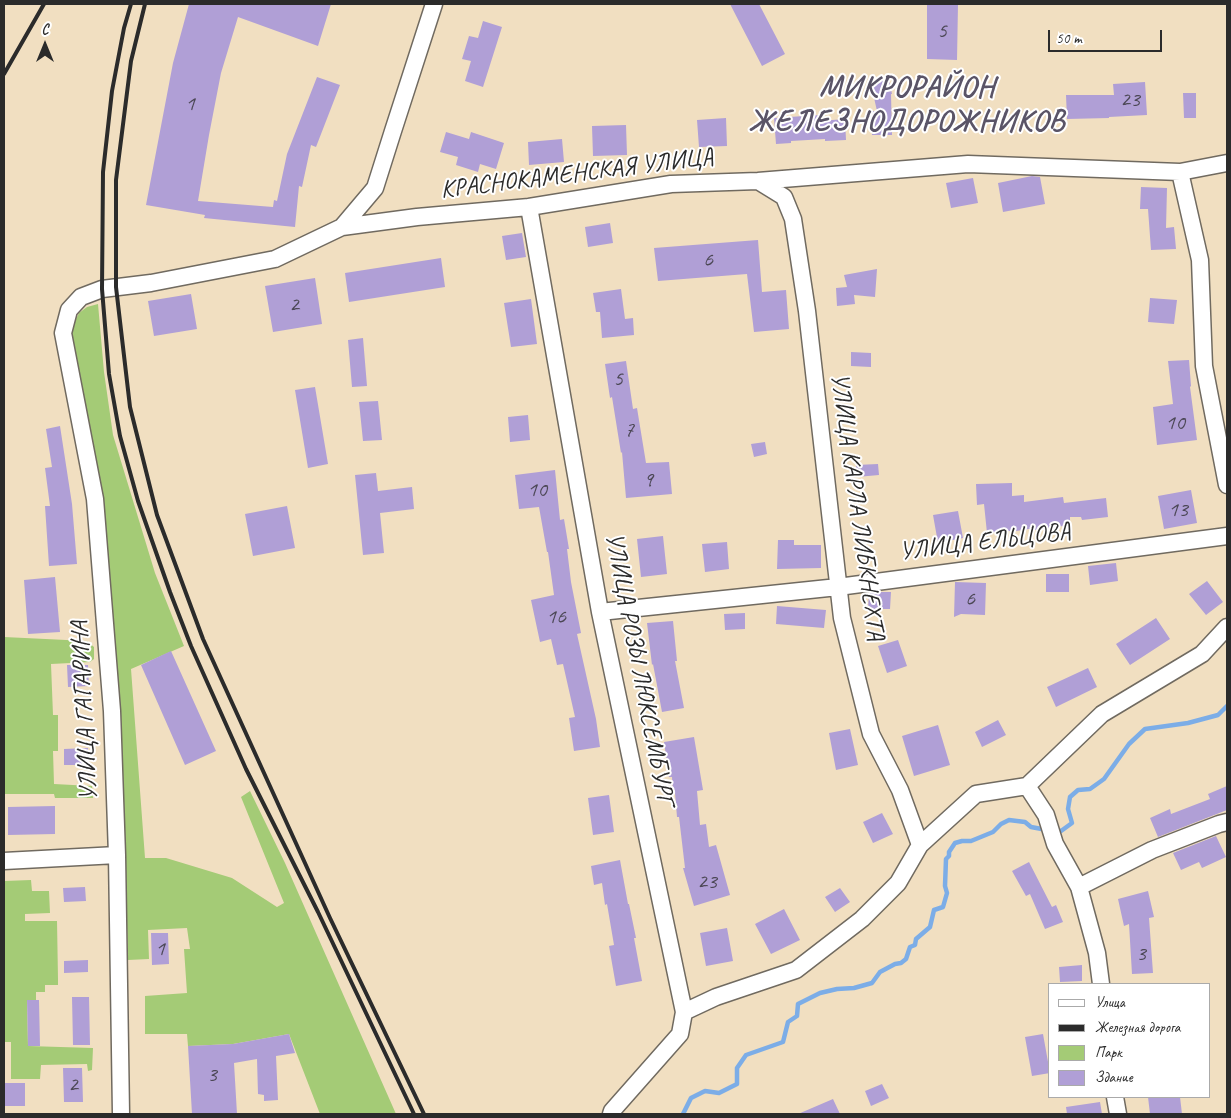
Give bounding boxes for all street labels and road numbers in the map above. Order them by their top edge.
street label: КРАСНОКАМЕНСКАЯ УЛИЦА [439,142,715,206]
street label: УЛИЦА КАРЛА ЛИБКНЕХТА [823,371,891,643]
street label: УЛИЦА ЕЛЬЦОВА [898,517,1072,567]
street label: УЛИЦА РОЗЫ ЛЮКСЕМБУРГ [598,530,680,808]
street label: УЛИЦА ГАГАРИНА [65,620,105,802]

